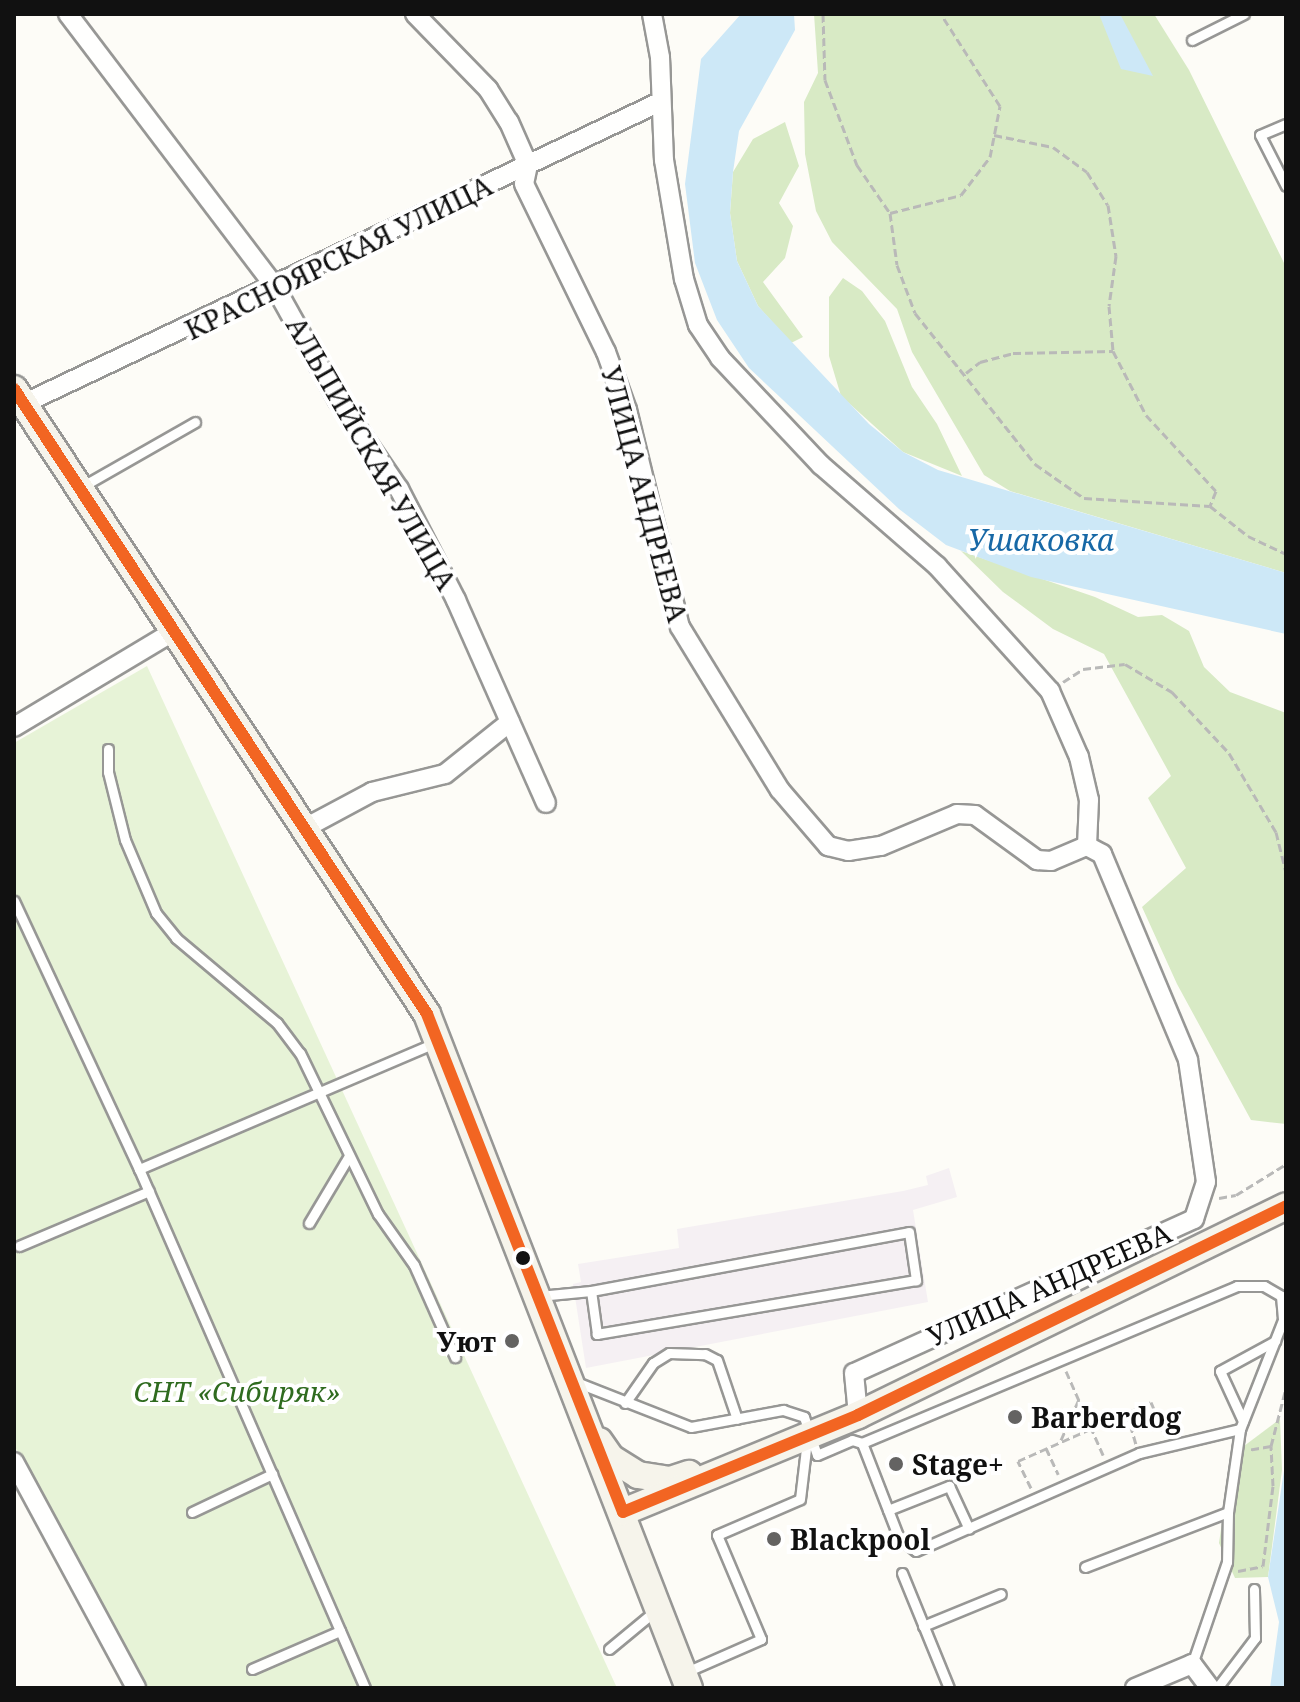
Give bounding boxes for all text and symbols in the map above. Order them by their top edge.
street label: КРАСНОЯРСКАЯ УЛИЦА [179,168,497,346]
street label: АЛЬПИЙСКАЯ УЛИЦА [280,310,464,596]
street label: УЛИЦА АНДРЕЕВА [595,362,695,626]
water label: Ушаковка [968,522,1114,558]
street label: УЛИЦА АНДРЕЕВА [922,1215,1176,1353]
unlabelled marker [515,1250,531,1266]
place label: Уют [437,1324,496,1358]
marker: Уют [503,1332,521,1350]
park label: СНТ «Сибиряк» [133,1374,341,1408]
place label: Barberdog [1031,1400,1181,1434]
marker: Barberdog [1006,1408,1024,1426]
place label: Stage+ [912,1447,1004,1481]
marker: Stage+ [887,1455,905,1473]
place label: Blackpool [790,1522,930,1556]
marker: Blackpool [765,1530,783,1548]

